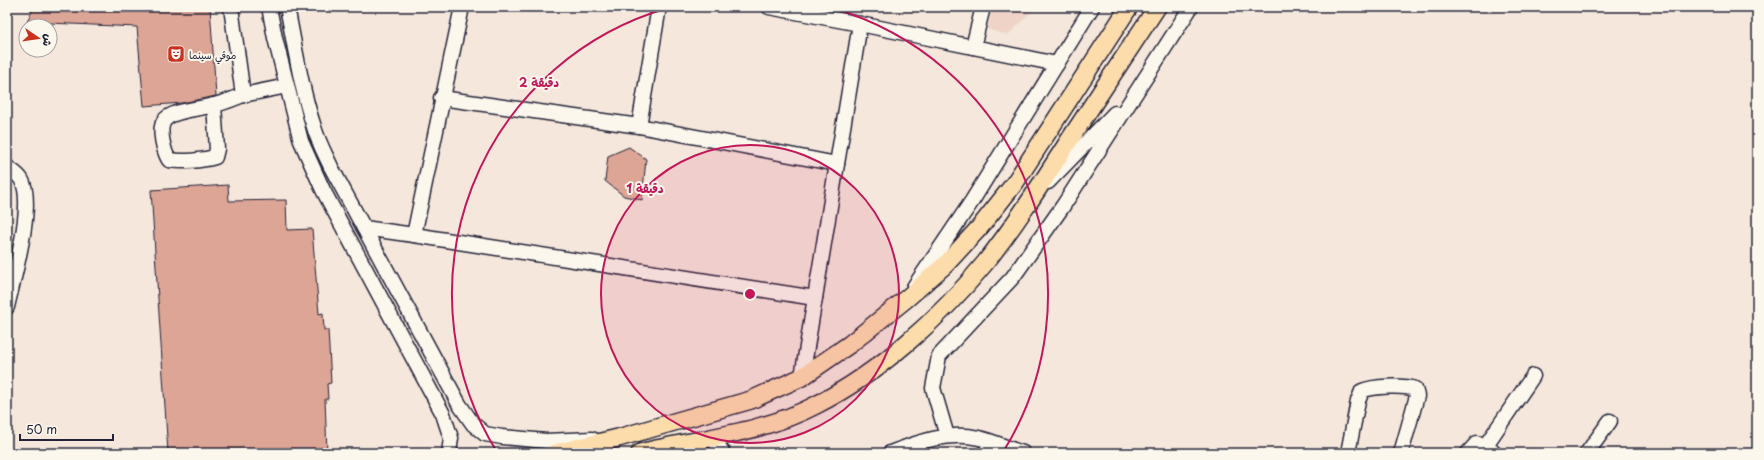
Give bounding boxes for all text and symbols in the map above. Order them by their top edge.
north arrow [18,18,58,58]
text: ش [39,33,58,48]
theatre icon: موڤي سينما [166,44,186,64]
place label: موڤي سينما [189,47,237,65]
text: 2 دقيقة [519,73,559,91]
text: 1 دقيقة [626,179,664,197]
centre of rings [743,287,757,301]
scale bar [20,416,113,442]
text: 50 m [26,420,57,438]

